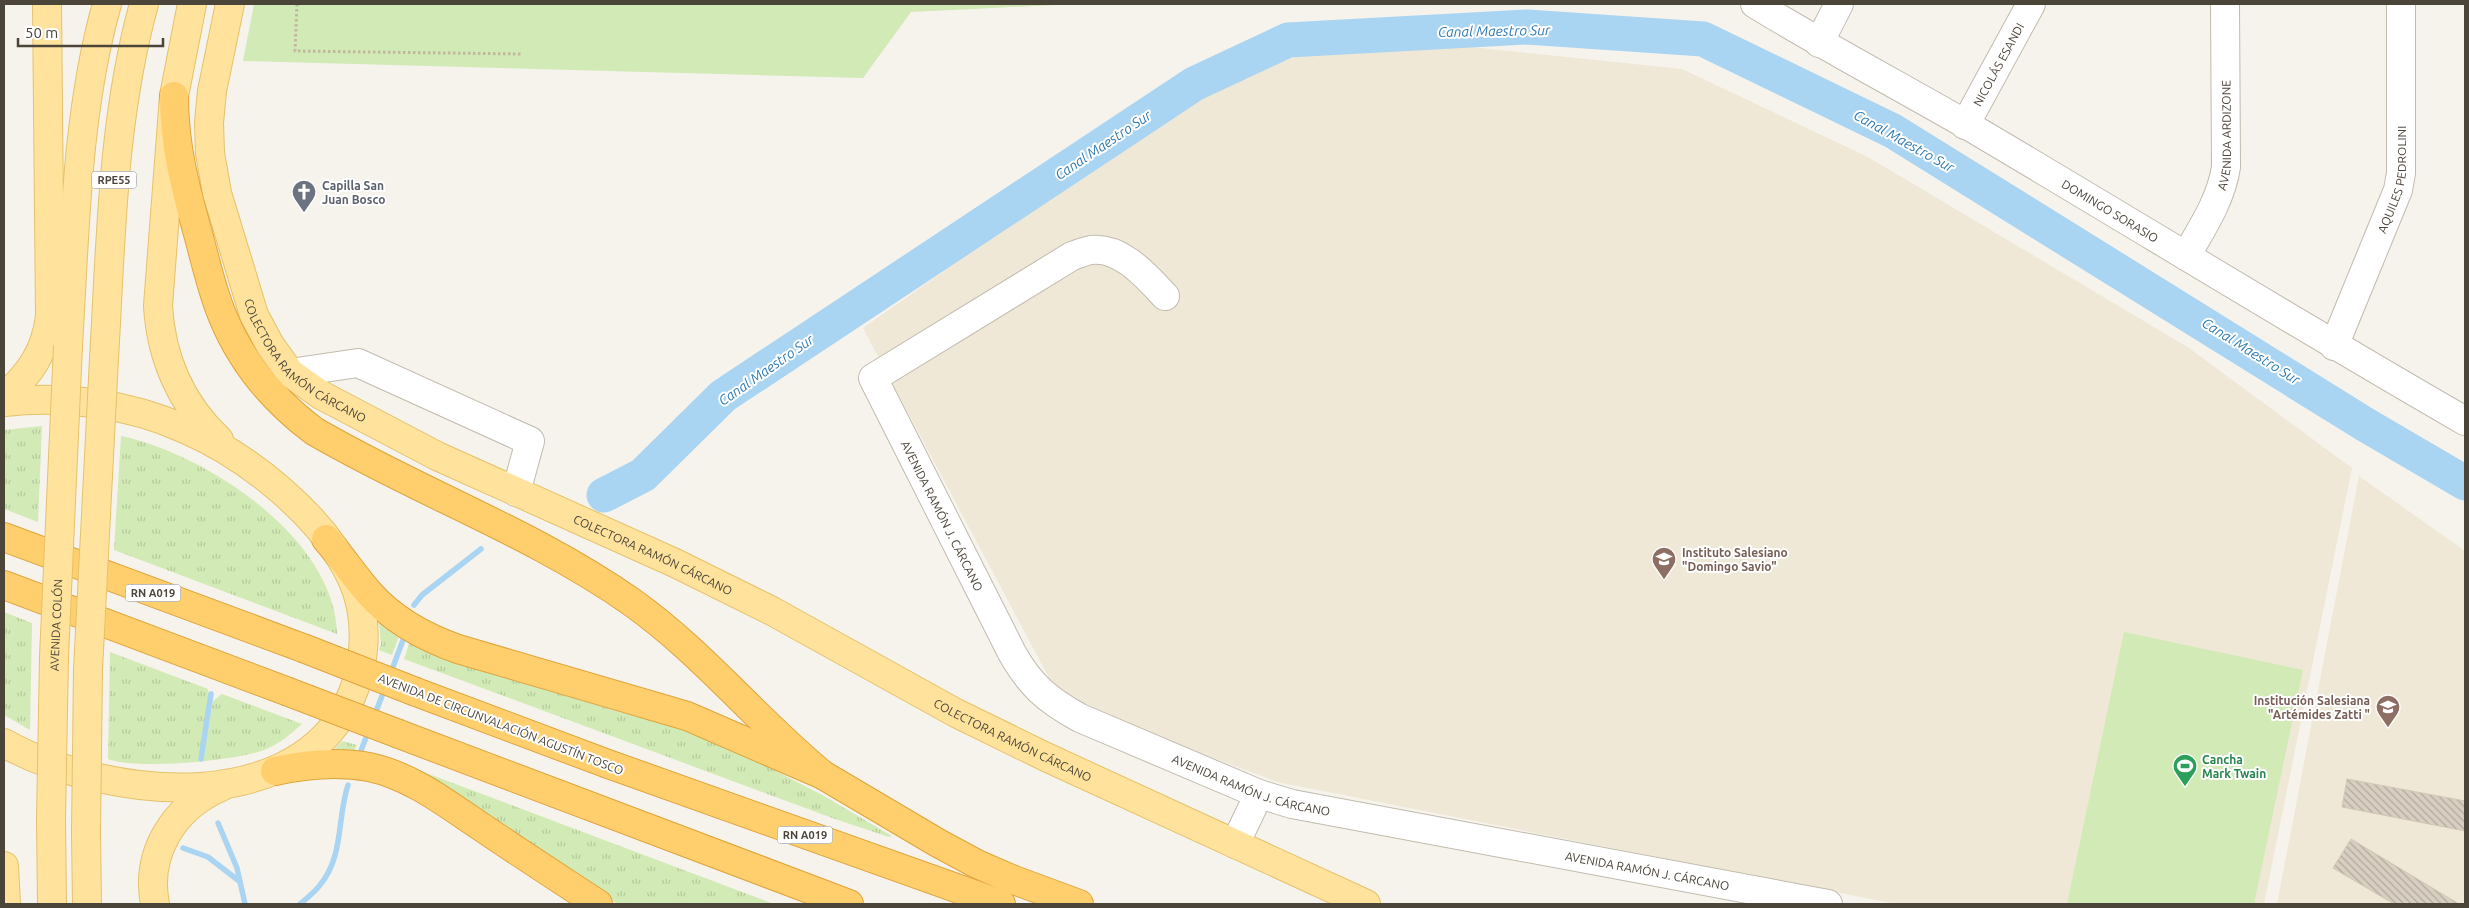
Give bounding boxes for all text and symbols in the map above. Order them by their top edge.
scale bar [18,15,162,47]
street label: NICOLÁS ESANDI [1970,21,2026,108]
water label: Canal Maestro Sur [1438,22,1551,40]
text: 50 m [25,24,58,41]
street label: AVENIDA ARDIZONE [2214,80,2233,192]
water label: Canal Maestro Sur [1052,107,1155,183]
water label: Canal Maestro Sur [1851,107,1958,176]
street label: AQUILES PEDROLINI [2375,126,2408,235]
road number: RPE55 [92,172,136,188]
street label: DOMINGO SORASIO [2060,177,2161,244]
church icon: Capilla San Juan Bosco [291,179,317,213]
place label: Capilla San Juan Bosco [322,179,385,206]
street label: COLECTORA RAMÓN CÁRCANO [243,297,369,424]
water label: Canal Maestro Sur [2199,314,2303,388]
water label: Canal Maestro Sur [715,331,817,409]
street label: AVENIDA RAMÓN J. CÁRCANO [899,438,986,593]
street label: COLECTORA RAMÓN CÁRCANO [572,512,735,597]
school or university icon: Instituto Salesiano "Domingo Savio" [1651,546,1677,580]
place label: Instituto Salesiano "Domingo Savio" [1682,546,1788,573]
street label: AVENIDA COLÓN [47,579,64,671]
road number: RN A019 [126,584,180,602]
street label: AVENIDA DE CIRCUNVALACIÓN AGUSTÍN TOSCO [377,671,625,777]
place label: Institución Salesiana "Artémides Zatti " [2254,694,2370,721]
school or university icon: Institución Salesiana "Artémides Zatti " [2375,694,2401,728]
street label: COLECTORA RAMÓN CÁRCANO [932,696,1094,784]
street label: AVENIDA RAMÓN J. CÁRCANO [1171,752,1331,818]
sports icon: Cancha Mark Twain [2172,753,2198,787]
place label: Cancha Mark Twain [2202,753,2266,780]
road number: RN A019 [778,826,832,844]
street label: AVENIDA RAMÓN J. CÁRCANO [1564,849,1730,892]

